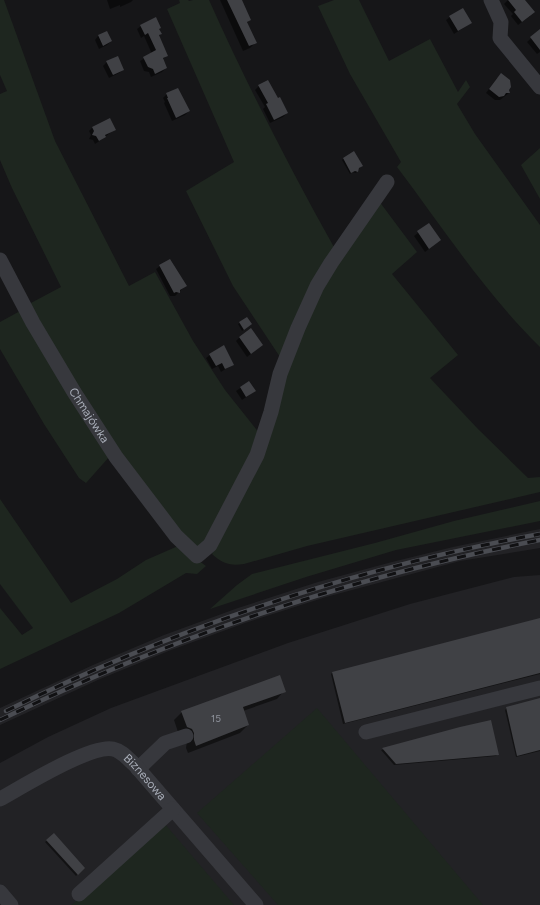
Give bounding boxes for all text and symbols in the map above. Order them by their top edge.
street label: Chmajówka [66,385,112,445]
house number: 15 [211,712,221,725]
street label: Biznesowa [121,751,169,803]

